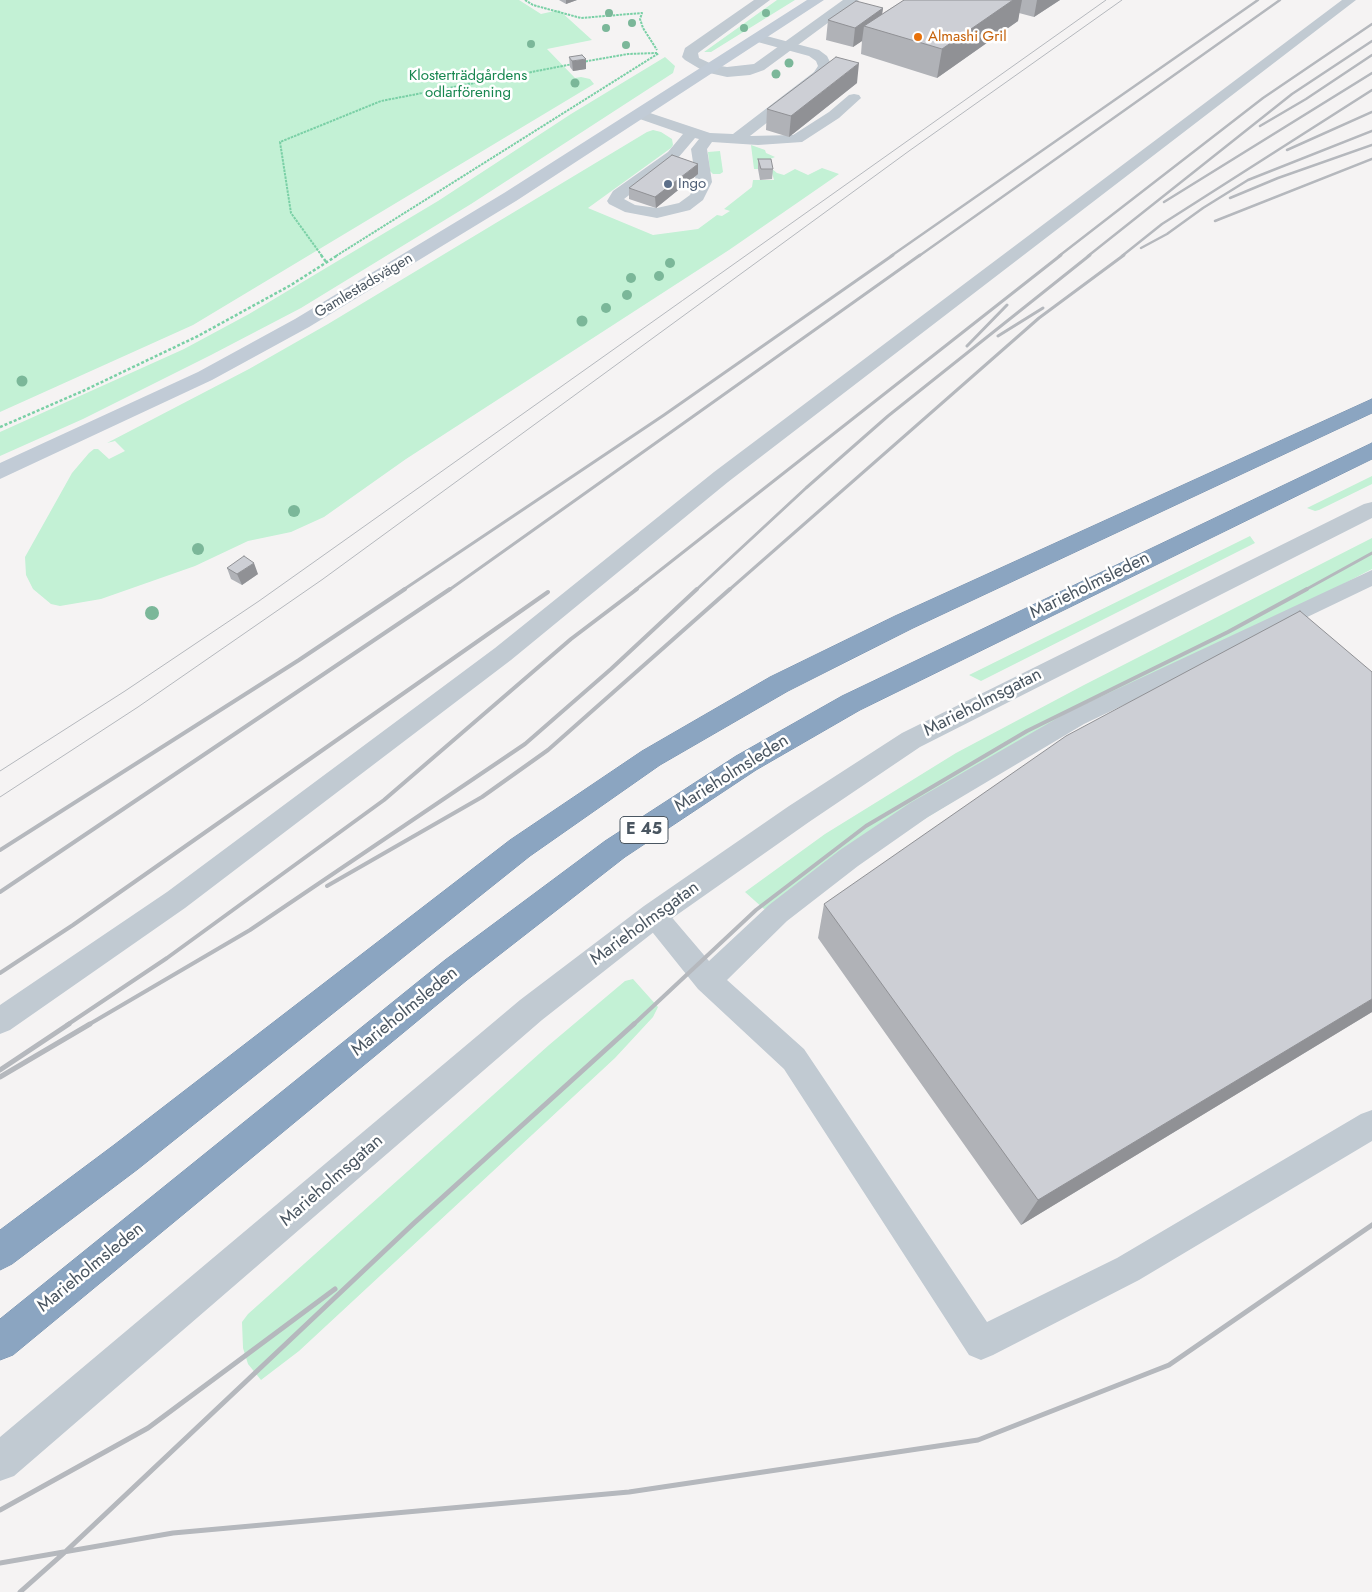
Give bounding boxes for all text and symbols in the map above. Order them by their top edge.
place label: Almashi Gril [928,28,1007,46]
marker: Almashi Gril [912,31,924,43]
park label: Klosterträdgårdens odlarförening [409,67,527,102]
place label: Ingo [678,175,706,193]
marker: Ingo [662,178,674,190]
street label: Gamlestadsvägen [312,250,416,322]
street label: Marieholmsleden [1027,548,1153,624]
street label: Marieholmsgatan [920,664,1046,742]
street label: Marieholmsleden [671,730,793,818]
road number: E 45 [620,816,668,844]
street label: Marieholmsgatan [586,877,704,971]
street label: Marieholmsleden [348,963,462,1061]
street label: Marieholmsgatan [276,1130,388,1232]
street label: Marieholmsleden [34,1219,148,1317]

